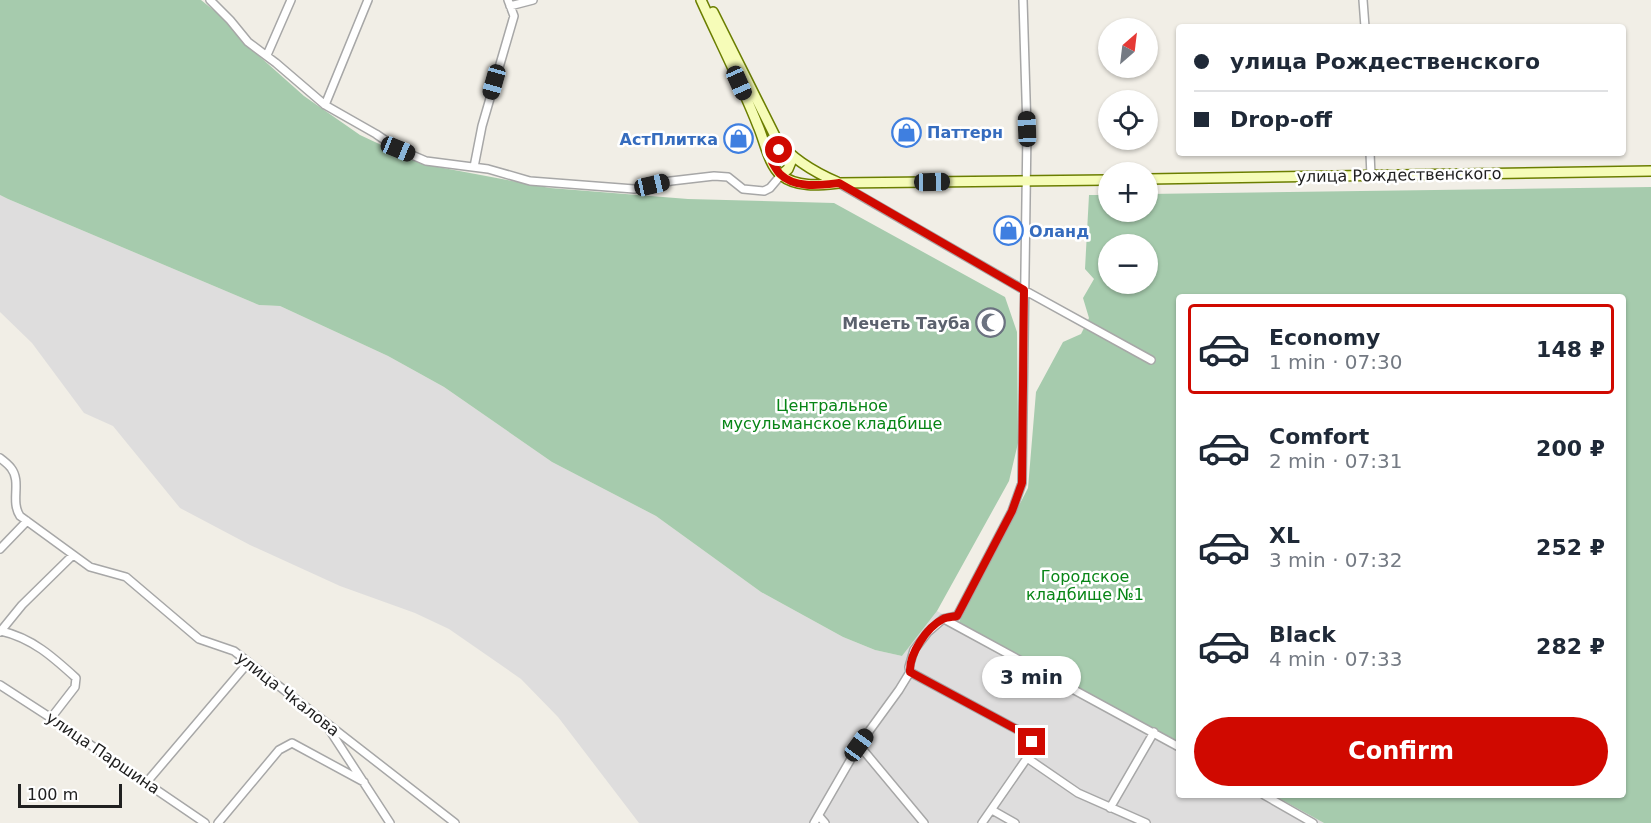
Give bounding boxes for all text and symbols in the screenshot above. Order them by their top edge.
north arrow [1098,18,1158,78]
map controls [1098,18,1158,294]
text: улица Рождественского [1230,49,1540,74]
car [480,62,508,102]
car [723,63,755,103]
button: locate [1098,90,1158,150]
text: Drop-off [1230,107,1332,132]
car [1017,111,1037,147]
shop icon: Паттерн [890,116,922,148]
shop icon: АстПлитка [723,123,755,155]
place label: Паттерн [927,123,1003,142]
place label: АстПлитка [620,130,718,149]
car [378,134,418,164]
route start [765,136,792,163]
button: + [1098,162,1158,222]
street label: улица Рождественского [1296,164,1502,186]
car [632,172,672,198]
car [914,173,950,191]
shop icon: Оланд [992,215,1024,247]
place label: Оланд [1029,222,1089,241]
button: − [1098,234,1158,294]
mosque icon: Мечеть Тауба [975,307,1007,339]
place label: Мечеть Тауба [842,314,970,333]
icon: car [1197,322,1251,376]
text: Economy [1269,325,1380,350]
text: 148 ₽ [1536,337,1605,362]
text: 1 min · 07:30 [1269,350,1403,374]
park label: Центральное мусульманское кладбище [722,396,942,433]
icon: car [1197,421,1251,475]
text: Comfort [1269,424,1369,449]
text: 200 ₽ [1536,436,1605,461]
text: 2 min · 07:31 [1269,449,1403,473]
icon: car [1197,520,1251,574]
text: XL [1269,523,1300,548]
text: 252 ₽ [1536,535,1605,560]
text: 3 min · 07:32 [1269,548,1403,572]
park label: Городское кладбище №1 [1026,567,1144,604]
icon: car [1197,619,1251,673]
text: Black [1269,622,1336,647]
text: 282 ₽ [1536,634,1605,659]
text: 4 min · 07:33 [1269,647,1403,671]
street label: улица Чкалова [233,648,343,740]
callout: 3 min [982,655,1082,697]
text: 3 min [1000,665,1063,689]
street label: улица Паршина [42,708,164,798]
button: Confirm [1194,717,1608,786]
car [841,725,877,765]
route end [1018,728,1045,755]
scale bar [18,781,122,808]
text: 100 m [27,785,78,804]

